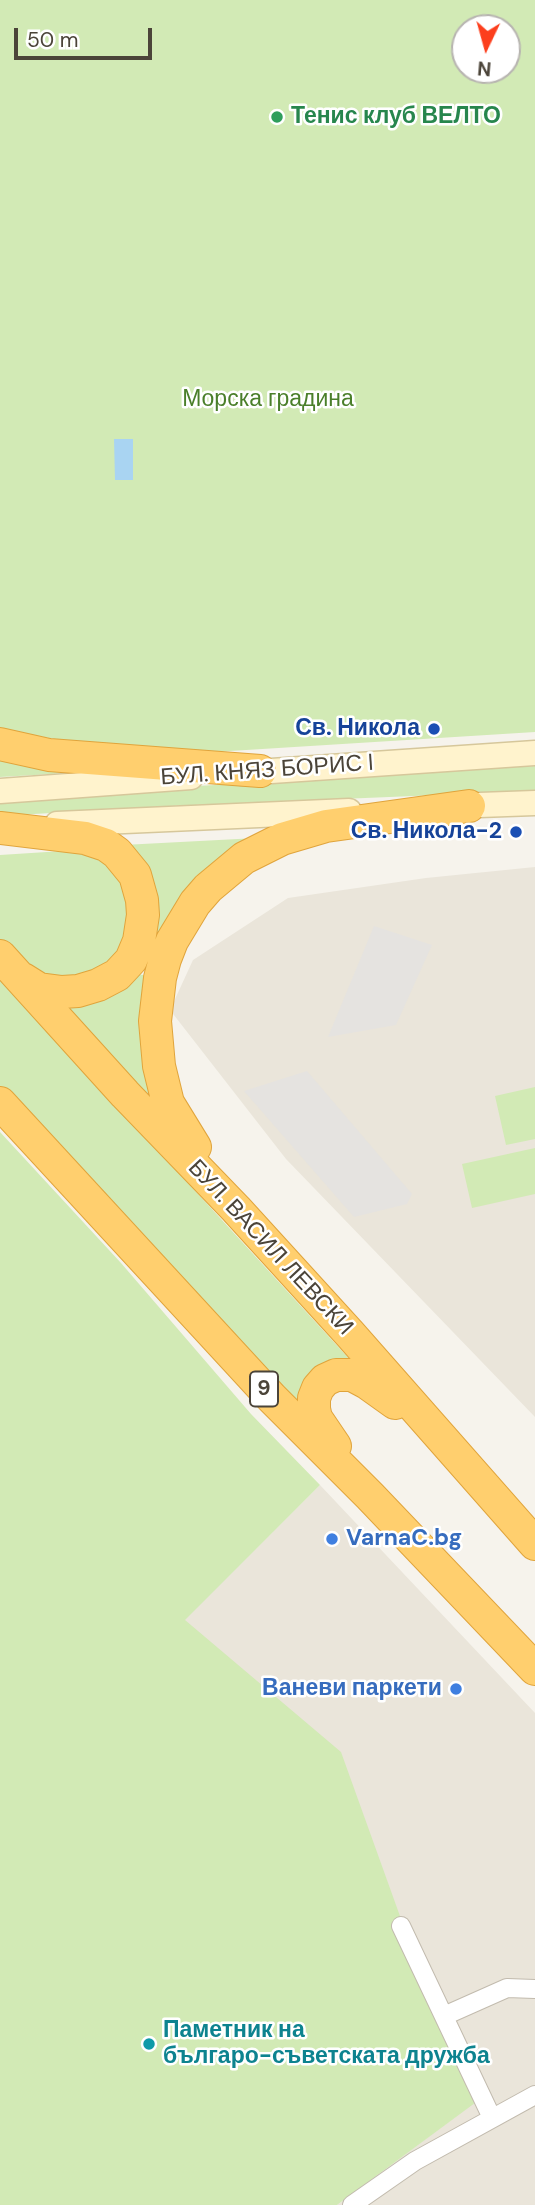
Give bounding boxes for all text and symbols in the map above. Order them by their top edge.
scale bar [18,14,156,58]
north arrow [451,14,521,84]
text: 50 m [27,26,78,54]
text: N [476,55,492,81]
place label: Тенис клуб ВЕЛТО [291,103,501,131]
marker: Тенис клуб ВЕЛТО [269,109,285,125]
park label: Морска градина [182,386,354,414]
place label: Св. Никола [295,715,420,743]
marker: Св. Никола [426,721,442,737]
street label: БУЛ. КНЯЗ БОРИС I [160,750,374,792]
place label: Св. Никола-2 [351,818,502,846]
marker: Св. Никола-2 [508,824,524,840]
street label: БУЛ. ВАСИЛ ЛЕВСКИ [182,1155,358,1341]
road number: 9 [250,1372,278,1406]
place label: VarnaC.bg [346,1525,462,1553]
marker: VarnaC.bg [324,1531,340,1547]
place label: Ваневи паркети [262,1675,442,1703]
marker: Ваневи паркети [448,1681,464,1697]
place label: Паметник на българо-съветската дружба [163,2017,490,2071]
marker: Паметник на българо-съветската дружба [141,2036,157,2052]

